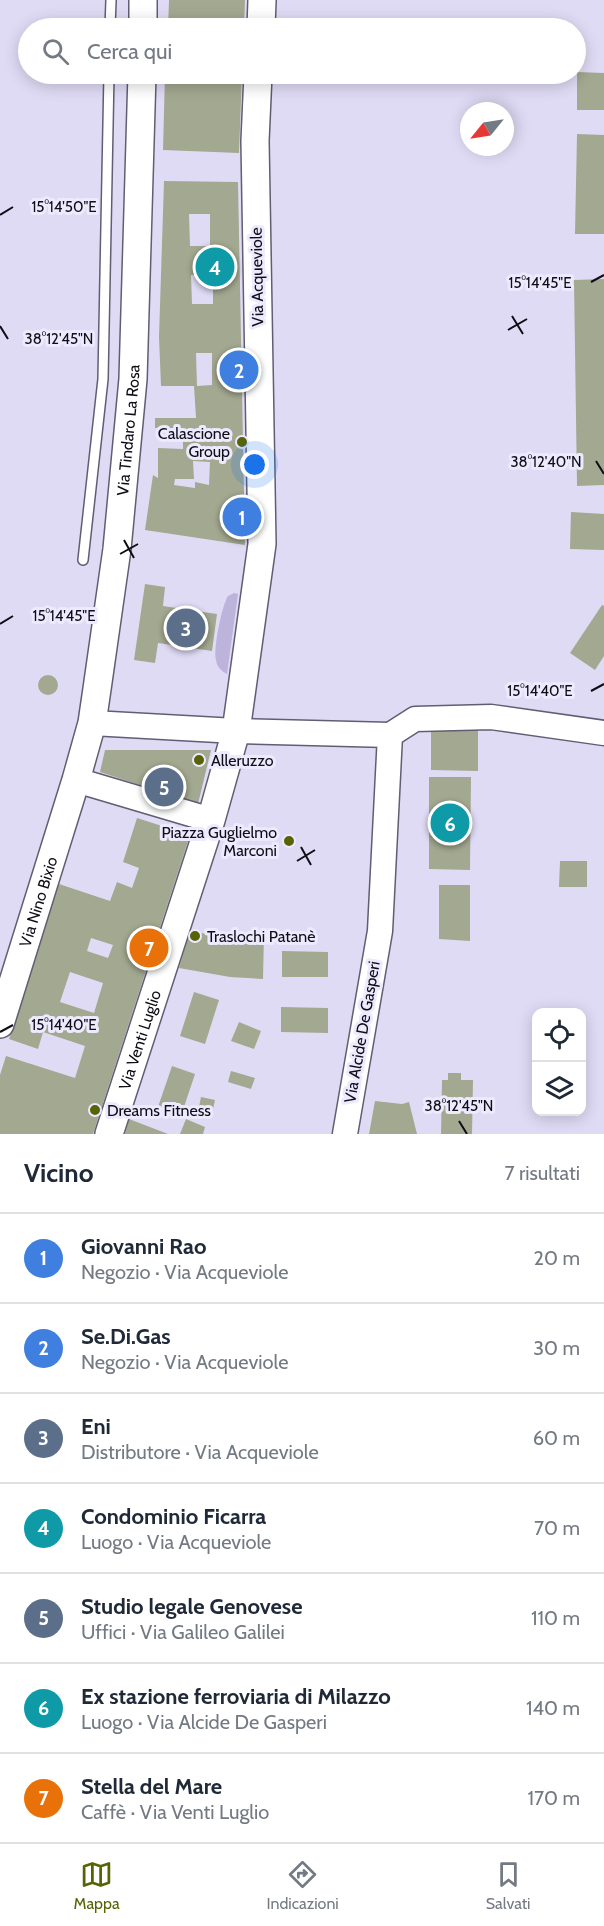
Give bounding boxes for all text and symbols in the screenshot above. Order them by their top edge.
search box [18,18,586,84]
icon: search [39,35,72,68]
text: Cerca qui [87,38,172,65]
north arrow [460,102,514,156]
text: 15°14'50"E [31,198,97,216]
street label: Via Acqueviole [247,227,267,327]
pin: 4 [196,244,234,290]
text: 15°14'45"E [509,274,571,292]
text: 38°12'45"N [25,330,93,348]
pin: 2 [220,348,258,392]
street label: Via Tindaro La Rosa [113,364,143,496]
place label: Calascione Group [158,424,230,461]
marker: Calascione Group [235,435,249,449]
your location [240,450,269,479]
text: 38°12'40"N [510,453,582,471]
pin: 1 [222,494,262,540]
pin: 3 [166,606,206,650]
text: 15°14'45"E [33,607,95,625]
text: 15°14'40"E [507,682,573,700]
place label: Alleruzzo [211,751,274,770]
marker: Alleruzzo [192,753,206,767]
pin: 5 [144,764,184,810]
pin: 6 [430,800,470,846]
place label: Piazza Guglielmo Marconi [162,823,277,860]
marker: Piazza Guglielmo Marconi [282,834,296,848]
street label: Via Nino Bixio [15,854,61,949]
pin: 7 [130,926,168,970]
place label: Traslochi Patanè [207,927,315,946]
marker: Traslochi Patanè [188,929,202,943]
street label: Via Alcide De Gasperi [340,960,384,1104]
street label: Via Venti Luglio [115,987,165,1092]
map controls [532,1008,586,1116]
button: locate [532,1008,586,1062]
text: 15°14'40"E [31,1016,97,1034]
button: layers [532,1062,586,1116]
text: 38°12'45"N [425,1097,493,1115]
place label: Dreams Fitness [107,1101,211,1120]
marker: Dreams Fitness [88,1103,102,1117]
text: Vicino [24,1157,93,1189]
text: 7 risultati [504,1161,580,1185]
text: Giovanni Rao [81,1233,207,1260]
text: 1 [40,1246,47,1270]
text: 20 m [534,1246,580,1270]
text: Negozio · Via Acqueviole [81,1260,288,1284]
text: Se.Di.Gas [81,1323,171,1350]
text: 2 [38,1336,49,1360]
text: 30 m [533,1336,580,1360]
text: Negozio · Via Acqueviole [81,1350,288,1374]
text: Eni [81,1413,111,1440]
text: 3 [38,1426,49,1450]
text: 60 m [533,1426,580,1450]
text: Distributore · Via Acqueviole [81,1440,319,1464]
text: Condominio Ficarra [81,1503,266,1530]
text: 4 [37,1516,50,1540]
text: 70 m [534,1516,580,1540]
text: Luogo · Via Acqueviole [81,1530,271,1554]
text: Studio legale Genovese [81,1593,302,1620]
text: 5 [38,1606,49,1630]
text: 110 m [531,1606,580,1630]
text: Uffici · Via Galileo Galilei [81,1620,285,1644]
text: Ex stazione ferroviaria di Milazzo [81,1683,391,1710]
text: 6 [38,1696,49,1720]
text: 140 m [526,1696,580,1720]
text: Luogo · Via Alcide De Gasperi [81,1710,327,1734]
text: Stella del Mare [81,1773,222,1800]
text: 7 [38,1786,49,1810]
text: 170 m [528,1786,580,1810]
text: Caffè · Via Venti Luglio [81,1800,269,1824]
tab: Mappa [73,1858,120,1913]
tab: Indicazioni [267,1858,339,1913]
tab: Salvati [486,1858,531,1913]

